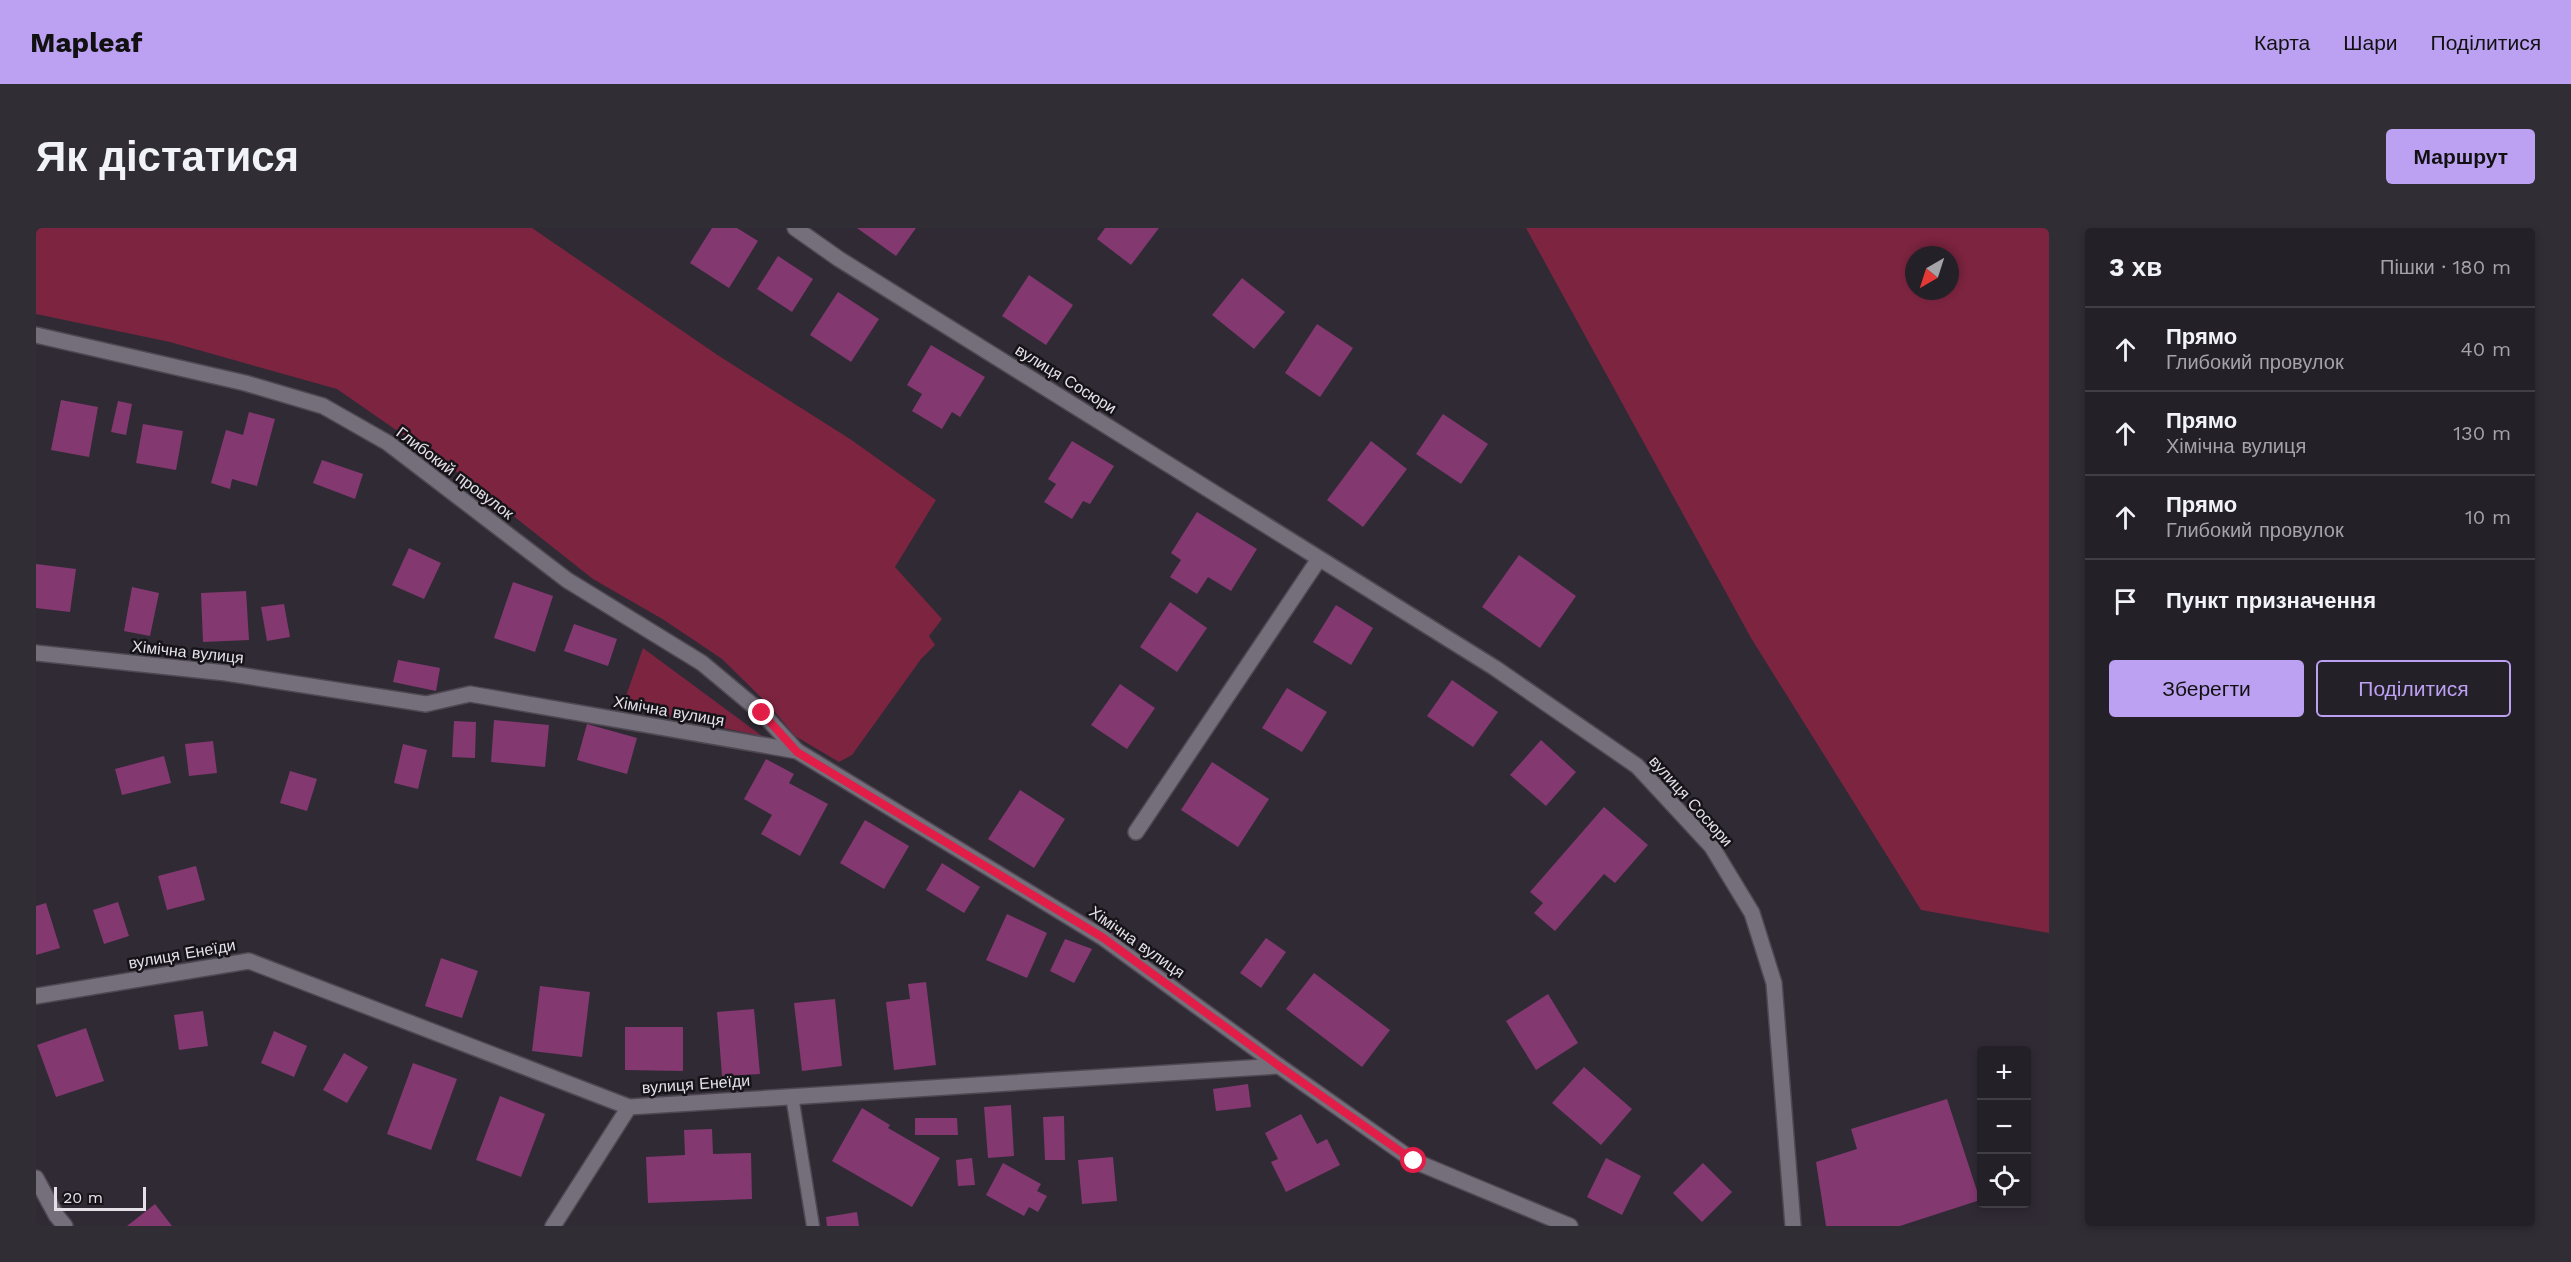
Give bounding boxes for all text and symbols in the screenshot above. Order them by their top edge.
text: Mapleaf [30,26,142,59]
text: Карта [2254,30,2310,55]
text: Шари [2343,30,2398,55]
text: Поділитися [2431,30,2541,55]
button: Маршрут [2386,129,2535,184]
text: Як дістатися [36,132,299,181]
north arrow [1905,246,1959,300]
text: 3 хв [2109,252,2162,282]
text: Пішки · 180 m [2380,255,2511,279]
text: Прямо [2166,324,2237,349]
icon: ahead [2109,333,2142,366]
text: 40 m [2460,337,2511,361]
street label: вулиця Сосюри [1012,340,1120,418]
text: Глибокий провулок [2166,350,2344,374]
text: Прямо [2166,408,2237,433]
icon: ahead [2109,417,2142,450]
text: 130 m [2453,421,2511,445]
street label: Глибокий провулок [393,423,518,524]
text: Хімічна вулиця [2166,434,2306,458]
text: Прямо [2166,492,2237,517]
icon: ahead [2109,501,2142,534]
text: 10 m [2465,505,2511,529]
text: Глибокий провулок [2166,518,2344,542]
icon: arrive [2109,585,2142,618]
text: Пункт призначення [2166,588,2376,613]
street label: Хімічна вулиця [131,637,245,667]
button: Зберегти [2109,660,2304,717]
button: Поділитися [2316,660,2511,717]
street label: Хімічна вулиця [612,692,726,730]
route end [748,699,774,725]
street label: вулиця Сосюри [1645,752,1737,850]
street label: Хімічна вулиця [1086,902,1188,982]
street label: вулиця Енеїди [127,935,237,973]
map controls [1977,1046,2031,1208]
button: + [1977,1046,2031,1100]
street label: вулиця Енеїди [641,1071,751,1097]
button: − [1977,1100,2031,1154]
route start [1400,1147,1426,1173]
button: locate [1977,1154,2031,1208]
scale bar [54,1184,146,1212]
text: 20 m [63,1188,103,1207]

